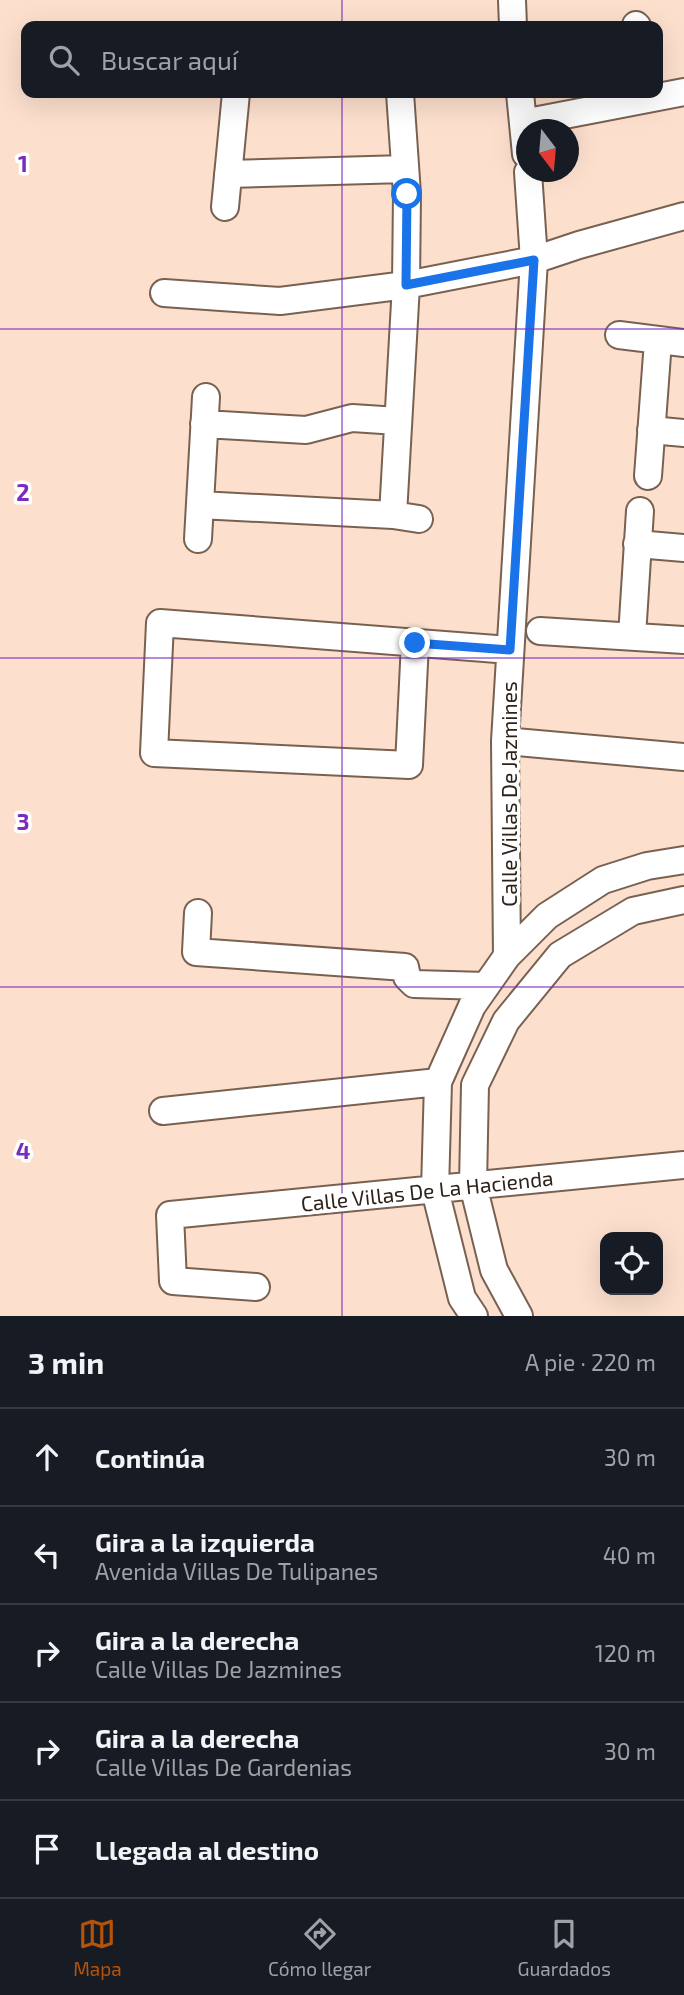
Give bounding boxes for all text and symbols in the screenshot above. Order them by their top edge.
search box [21,21,663,98]
icon: search [45,41,83,79]
text: Buscar aquí [101,44,238,75]
north arrow [516,119,579,182]
text: 1 [18,149,28,177]
route start [391,178,422,209]
text: 2 [16,478,30,506]
route end [399,627,430,658]
street label: Calle Villas De Jazmines [496,681,521,907]
text: 3 [16,807,30,835]
text: 4 [16,1136,30,1164]
street label: Calle Villas De La Hacienda [300,1164,554,1216]
map controls [600,1232,663,1295]
button: locate [600,1232,663,1295]
text: 3 min [28,1344,104,1380]
text: A pie · 220 m [525,1348,656,1376]
icon: ahead [28,1438,66,1476]
text: Continúa [95,1442,205,1473]
text: 30 m [604,1443,656,1471]
text: Gira a la izquierda [95,1526,315,1557]
icon: left [28,1536,66,1574]
text: 40 m [603,1541,656,1569]
text: Avenida Villas De Tulipanes [95,1557,378,1585]
text: Gira a la derecha [95,1624,299,1655]
icon: right [28,1634,66,1672]
text: 120 m [595,1639,656,1667]
text: Calle Villas De Jazmines [95,1655,342,1683]
text: Gira a la derecha [95,1722,299,1753]
icon: right [28,1732,66,1770]
text: 30 m [604,1737,656,1765]
text: Calle Villas De Gardenias [95,1753,352,1781]
icon: arrive [28,1830,66,1868]
text: Llegada al destino [95,1834,319,1865]
tab: Mapa [73,1915,122,1980]
tab: Cómo llegar [268,1915,371,1980]
tab: Guardados [518,1915,611,1980]

